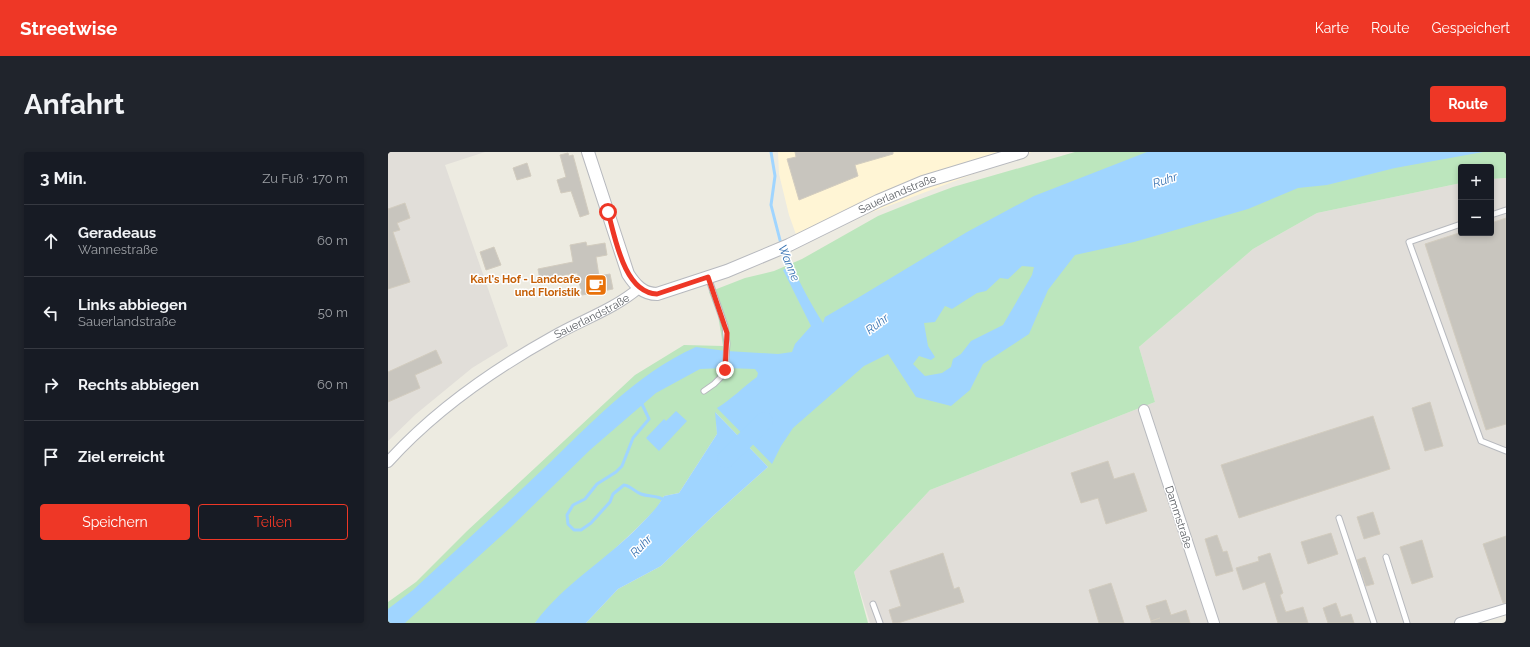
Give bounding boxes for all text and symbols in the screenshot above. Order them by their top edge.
text: Streetwise [20,17,117,39]
text: Karte [1315,20,1349,36]
text: Route [1371,20,1409,36]
text: Gespeichert [1431,20,1510,36]
button: Route [1430,86,1506,122]
text: Anfahrt [24,88,125,121]
map controls [1458,164,1494,236]
button: + [1458,164,1494,200]
text: 3 Min. [40,168,87,188]
water label: Ruhr [1151,169,1180,191]
text: Zu Fuß · 170 m [262,171,348,186]
street label: Sauerlandstraße [856,172,938,217]
button: − [1458,200,1494,236]
route start [599,203,617,221]
text: Geradeaus [78,224,156,242]
icon: ahead [40,230,62,252]
text: 60 m [317,233,348,248]
text: Wannestraße [78,242,158,257]
water label: Wanne [775,243,803,284]
cafe icon: Karl's Hof - Landcafe und Floristik [583,272,609,298]
place label: Karl's Hof - Landcafe und Floristik [470,273,581,299]
street label: Sauerlandstraße [552,291,633,341]
text: Links abbiegen [78,296,187,314]
icon: left [40,302,62,324]
text: 50 m [318,305,348,320]
water label: Ruhr [863,310,892,337]
text: Sauerlandstraße [78,314,176,329]
route end [716,361,734,379]
icon: right [40,374,62,396]
text: Rechts abbiegen [78,376,199,394]
text: 60 m [317,377,348,392]
icon: arrive [40,446,62,468]
text: Ziel erreicht [78,448,165,466]
street label: Dammstraße [1162,484,1195,551]
button: Speichern [40,504,190,540]
button: Teilen [198,504,348,540]
water label: Ruhr [627,531,655,560]

